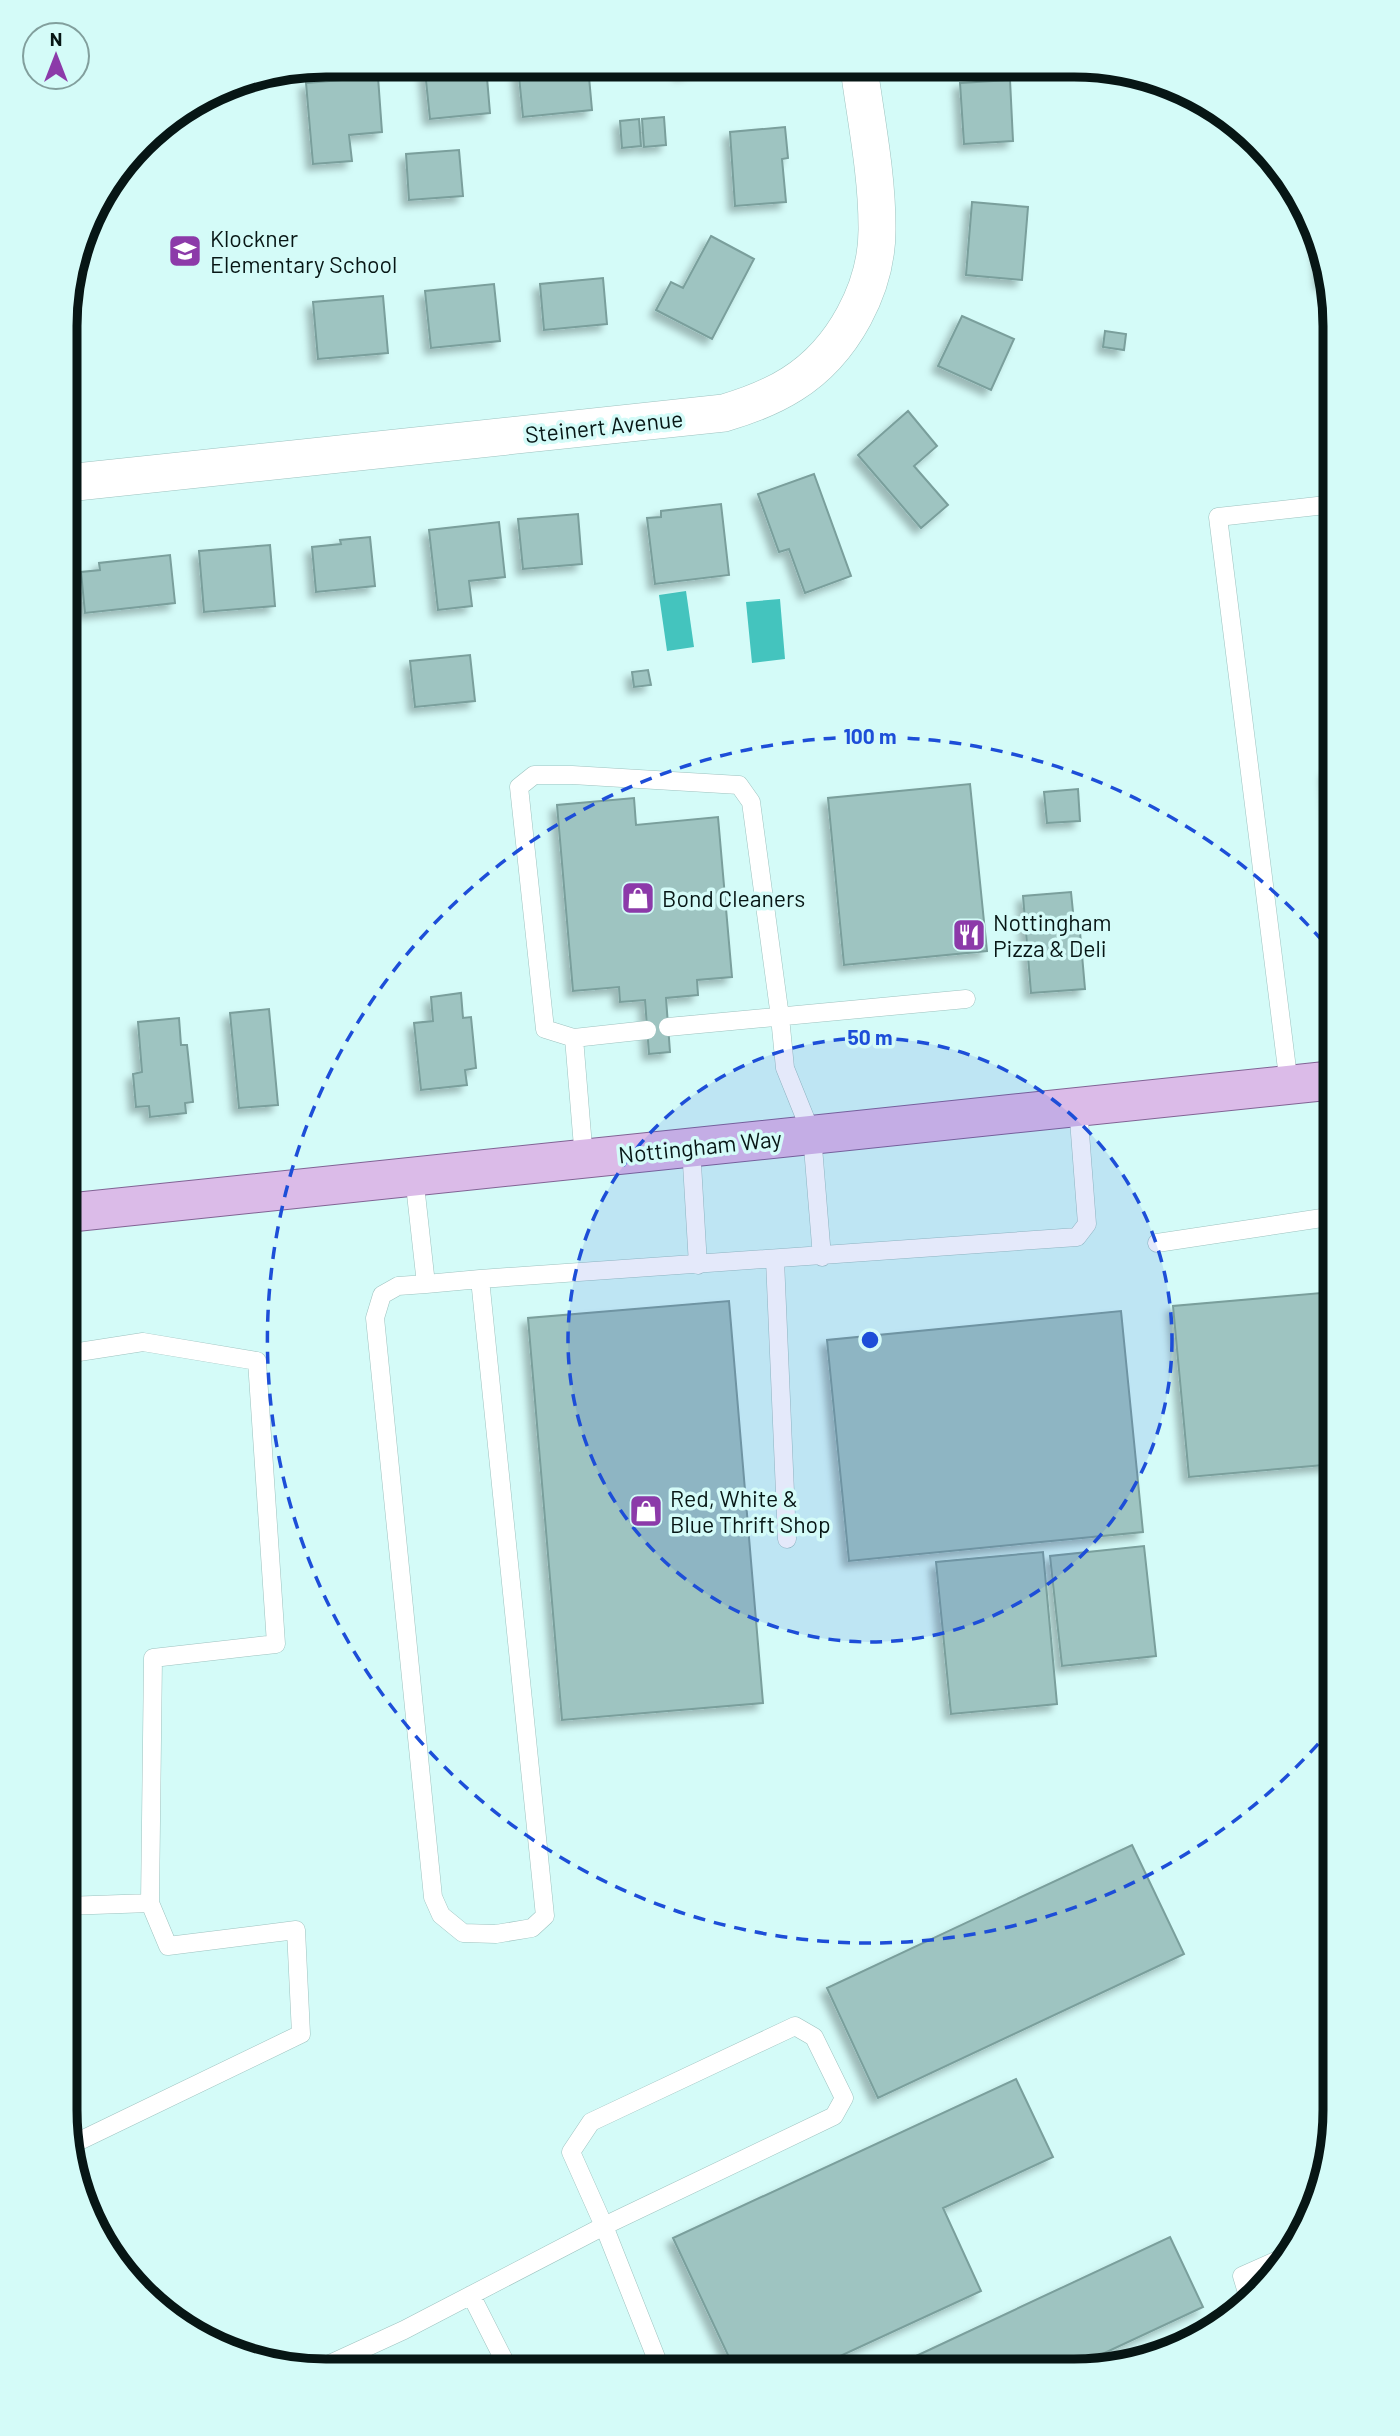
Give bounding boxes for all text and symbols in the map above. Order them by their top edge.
north arrow [21,21,91,91]
text: N [50,27,62,50]
place label: Klockner Elementary School [210,224,397,278]
school or university icon: Klockner Elementary School [166,232,204,270]
street label: Steinert Avenue [524,404,684,448]
text: 100 m [843,723,897,748]
shop icon: Bond Cleaners [619,879,657,917]
place label: Bond Cleaners [662,884,805,912]
place label: Nottingham Pizza & Deli [993,908,1111,962]
restaurant icon: Nottingham Pizza & Deli [950,916,988,954]
text: 50 m [847,1024,893,1049]
street label: Nottingham Way [617,1123,784,1169]
centre of rings [858,1328,882,1352]
place label: Red, White & Blue Thrift Shop [670,1484,831,1538]
shop icon: Red, White & Blue Thrift Shop [627,1492,665,1530]

